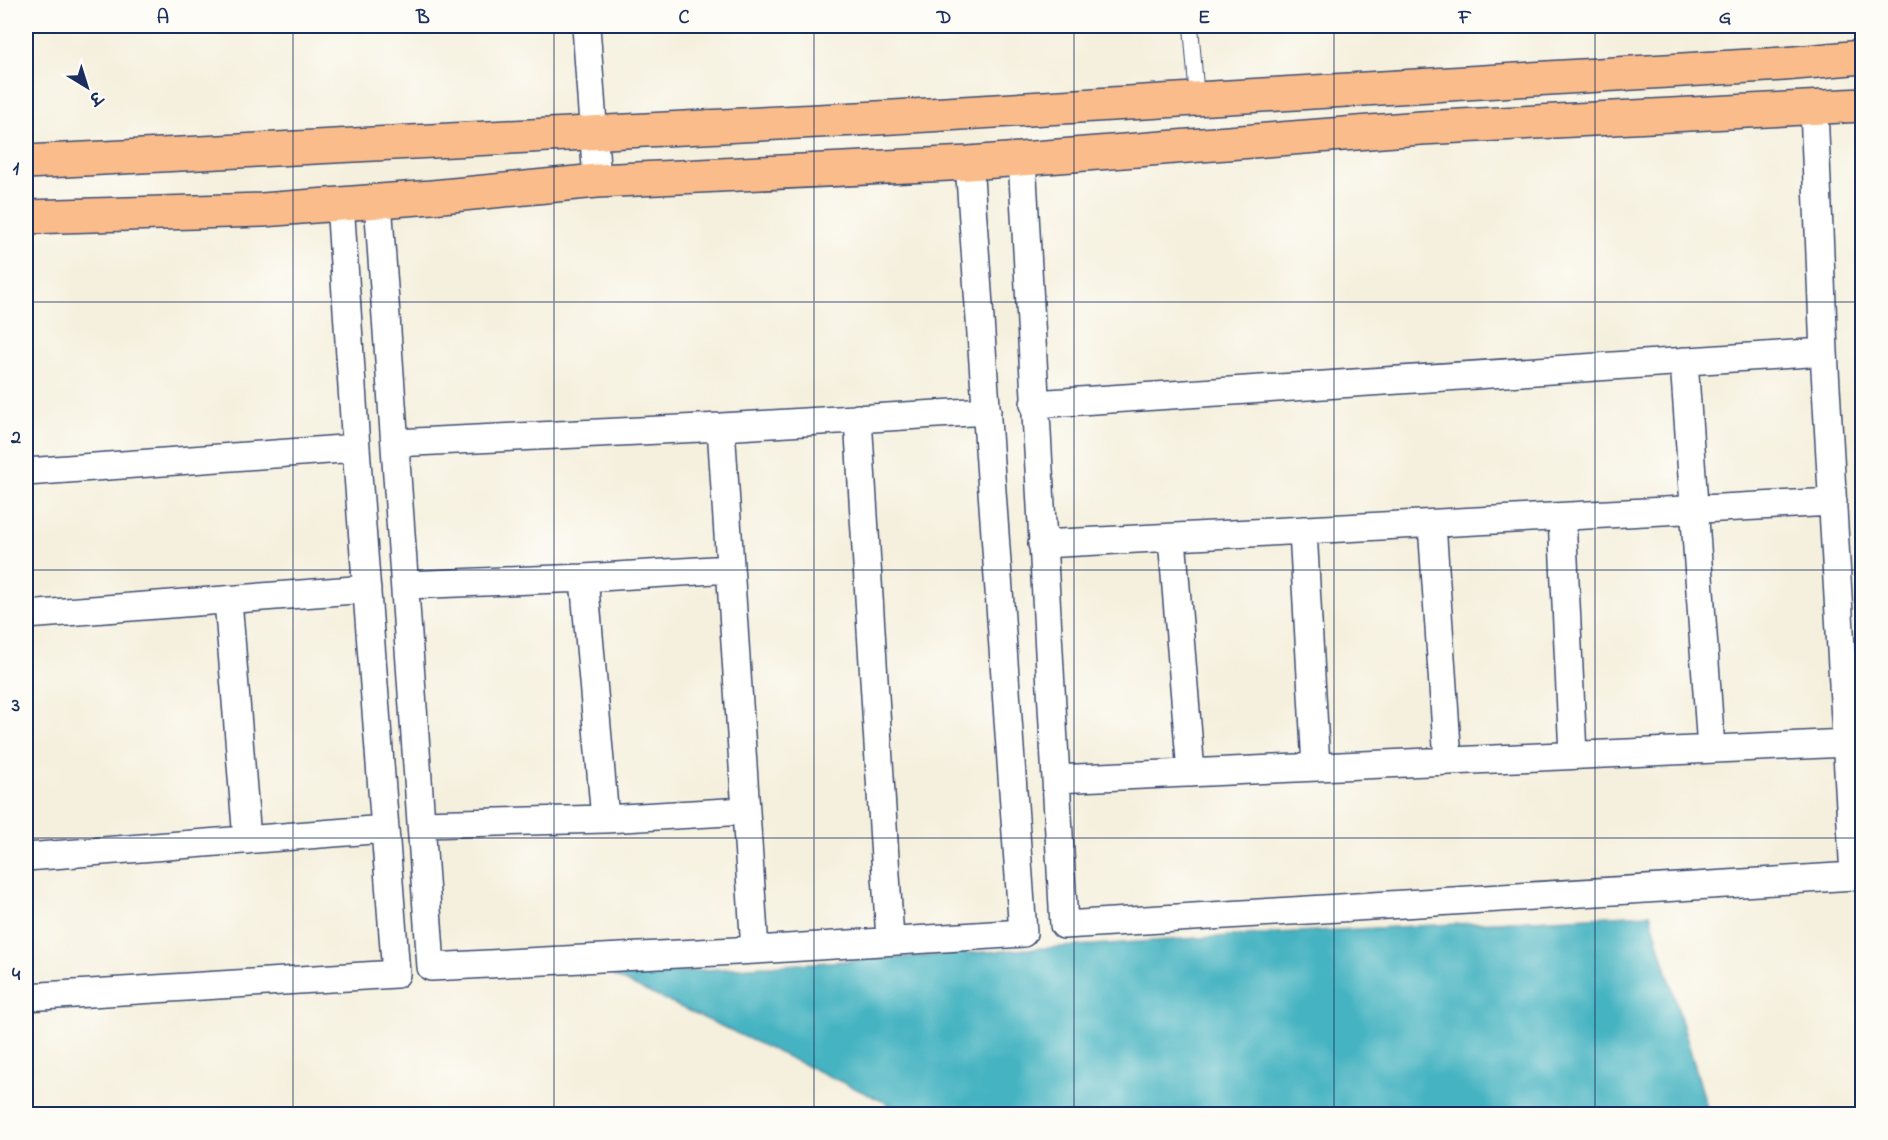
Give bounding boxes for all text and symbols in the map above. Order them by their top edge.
text: A [157,4,169,33]
text: B [415,4,430,33]
text: C [679,4,690,33]
text: D [936,4,951,33]
text: E [1198,4,1210,33]
text: F [1458,4,1472,33]
text: G [1719,4,1732,33]
north arrow [57,57,117,117]
text: उ [82,83,108,111]
text: 1 [13,155,20,184]
text: 2 [10,424,21,453]
text: 3 [11,692,20,721]
text: 4 [12,961,21,990]

